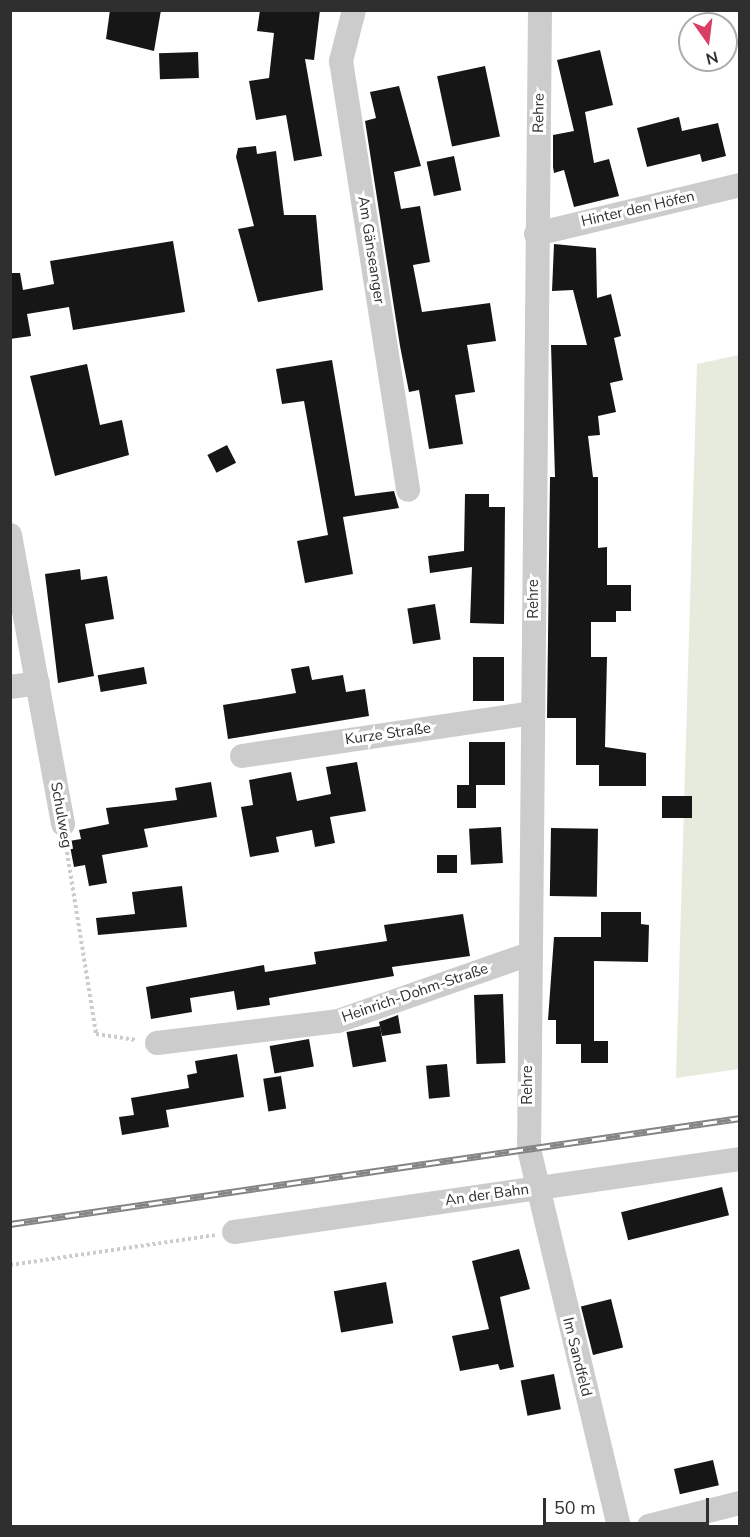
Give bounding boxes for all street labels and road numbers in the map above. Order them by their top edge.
street label: Rehre [530,93,548,133]
street label: Hinter den Höfen [580,187,696,231]
street label: Am Gänseanger [354,195,388,305]
street label: Rehre [525,579,543,619]
street label: Kurze Straße [344,719,432,749]
street label: Schulweg [46,781,76,849]
street label: Heinrich-Dohm-Straße [339,959,491,1027]
street label: Rehre [519,1065,537,1105]
street label: An der Bahn [444,1180,530,1210]
street label: Im Sandfeld [558,1316,596,1398]

